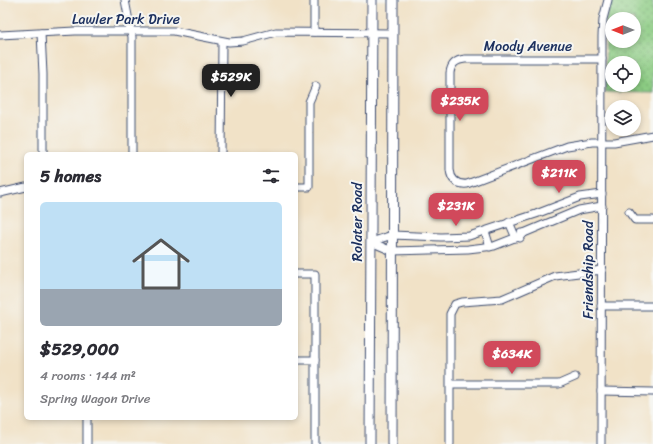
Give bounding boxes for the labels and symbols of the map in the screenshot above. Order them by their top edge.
street label: Lawler Park Drive [72,7,180,32]
north arrow [605,12,641,48]
street label: Moody Avenue [484,34,572,59]
pin: $529K [203,64,259,98]
pin: $235K [432,88,488,122]
pin: $211K [531,160,587,194]
street label: Rolater Road [345,181,370,261]
pin: $231K [428,193,484,227]
street label: Friendship Road [576,219,601,319]
pin: $634K [484,341,540,375]

